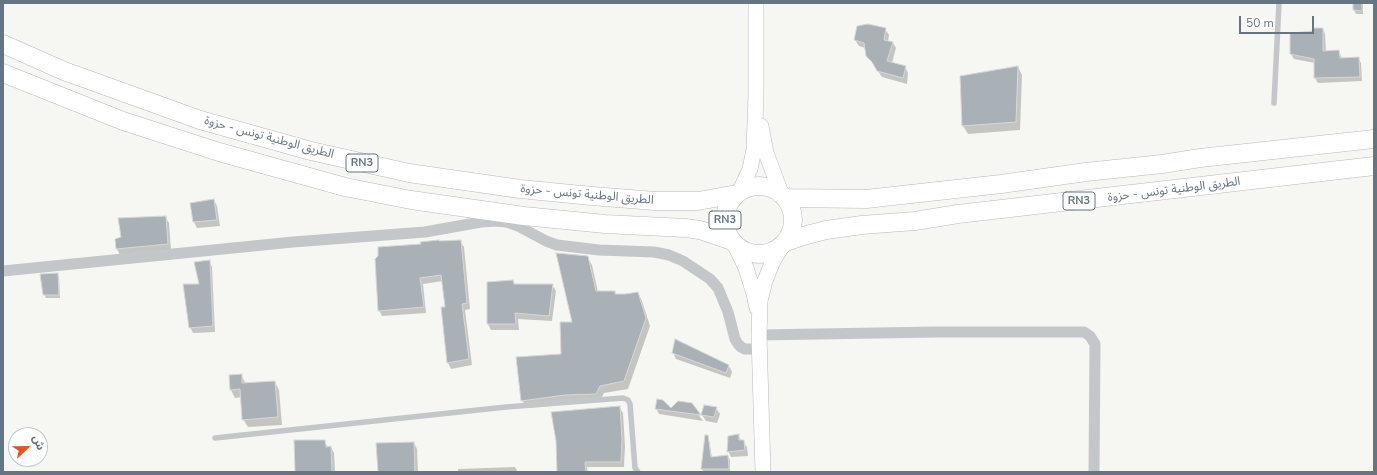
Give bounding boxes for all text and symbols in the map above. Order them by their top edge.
scale bar [1241,8,1316,34]
text: 50 m [1246,15,1274,31]
street label: الطريق الوطنية تونس - حزوة [203,114,335,162]
road number: RN3 [346,154,378,172]
street label: الطريق الوطنية تونس - حزوة [1107,175,1241,205]
street label: الطريق الوطنية تونس - حزوة [520,182,654,208]
road number: RN3 [1063,192,1095,210]
road number: RN3 [709,211,741,229]
north arrow [8,427,48,467]
text: ش [29,433,48,452]

